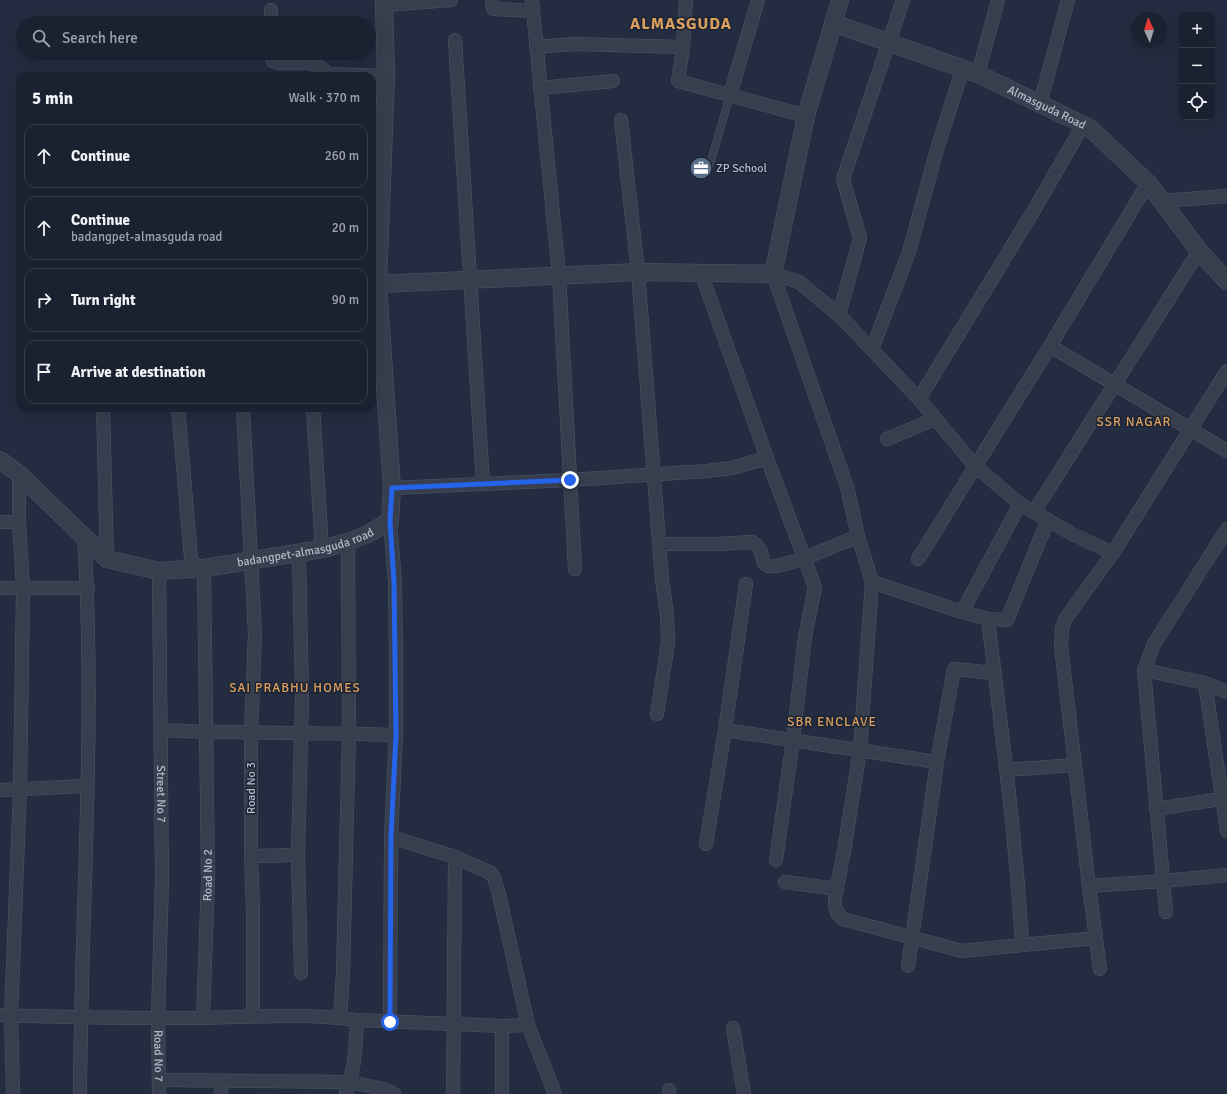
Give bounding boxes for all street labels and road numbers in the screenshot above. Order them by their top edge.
street label: Almasguda Road [1005,82,1088,133]
street label: badangpet-almasguda road [236,525,377,571]
street label: Road No 3 [244,762,259,814]
street label: Street No 7 [153,765,168,823]
street label: Road No 2 [200,849,216,901]
street label: Road No 7 [150,1030,166,1082]

